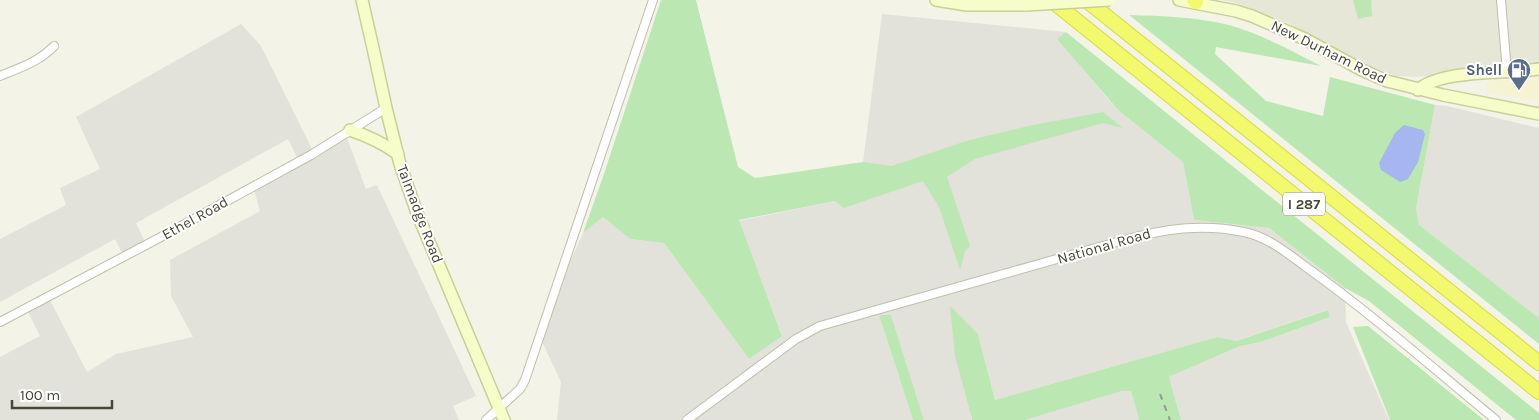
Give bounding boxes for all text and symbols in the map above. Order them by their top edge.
street label: New Durham Road [1268,16,1390,88]
fuel station icon: Shell [1506,57,1532,91]
place label: Shell [1466,61,1502,79]
street label: Talmadge Road [393,162,447,266]
street label: Ethel Road [159,192,231,244]
road number: I 287 [1283,192,1325,215]
street label: National Road [1055,224,1153,268]
scale bar [12,378,112,410]
text: 100 m [20,386,60,404]

